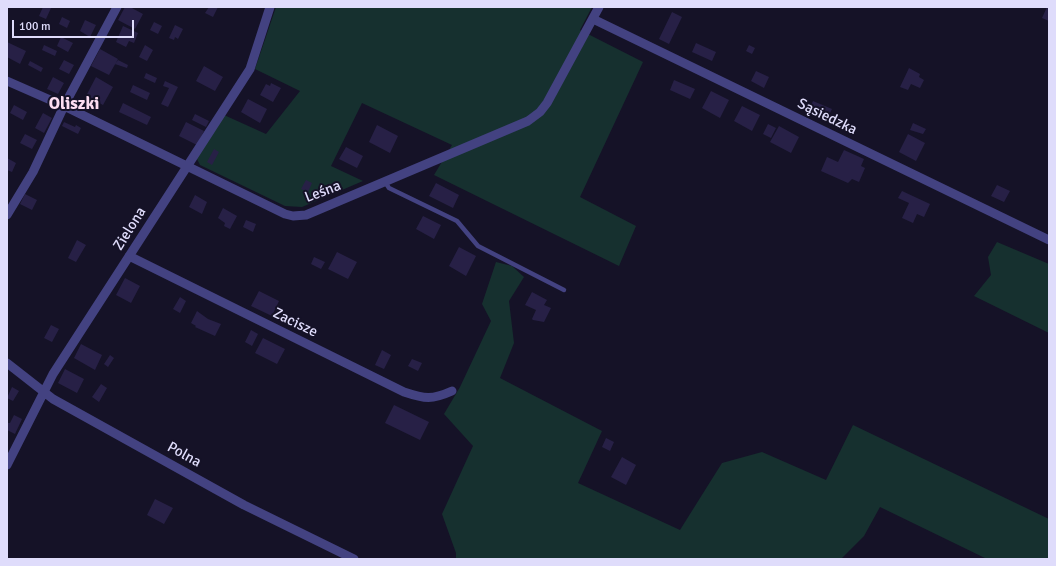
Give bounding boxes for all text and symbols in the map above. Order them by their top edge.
scale bar [14,12,136,38]
text: 100 m [19,19,51,34]
district label: Oliszki [49,95,99,115]
street label: Sąsiedzka [794,95,860,139]
street label: Leśna [302,177,344,207]
street label: Zielona [110,204,150,254]
street label: Zacisze [270,304,320,342]
street label: Polna [164,438,204,472]

